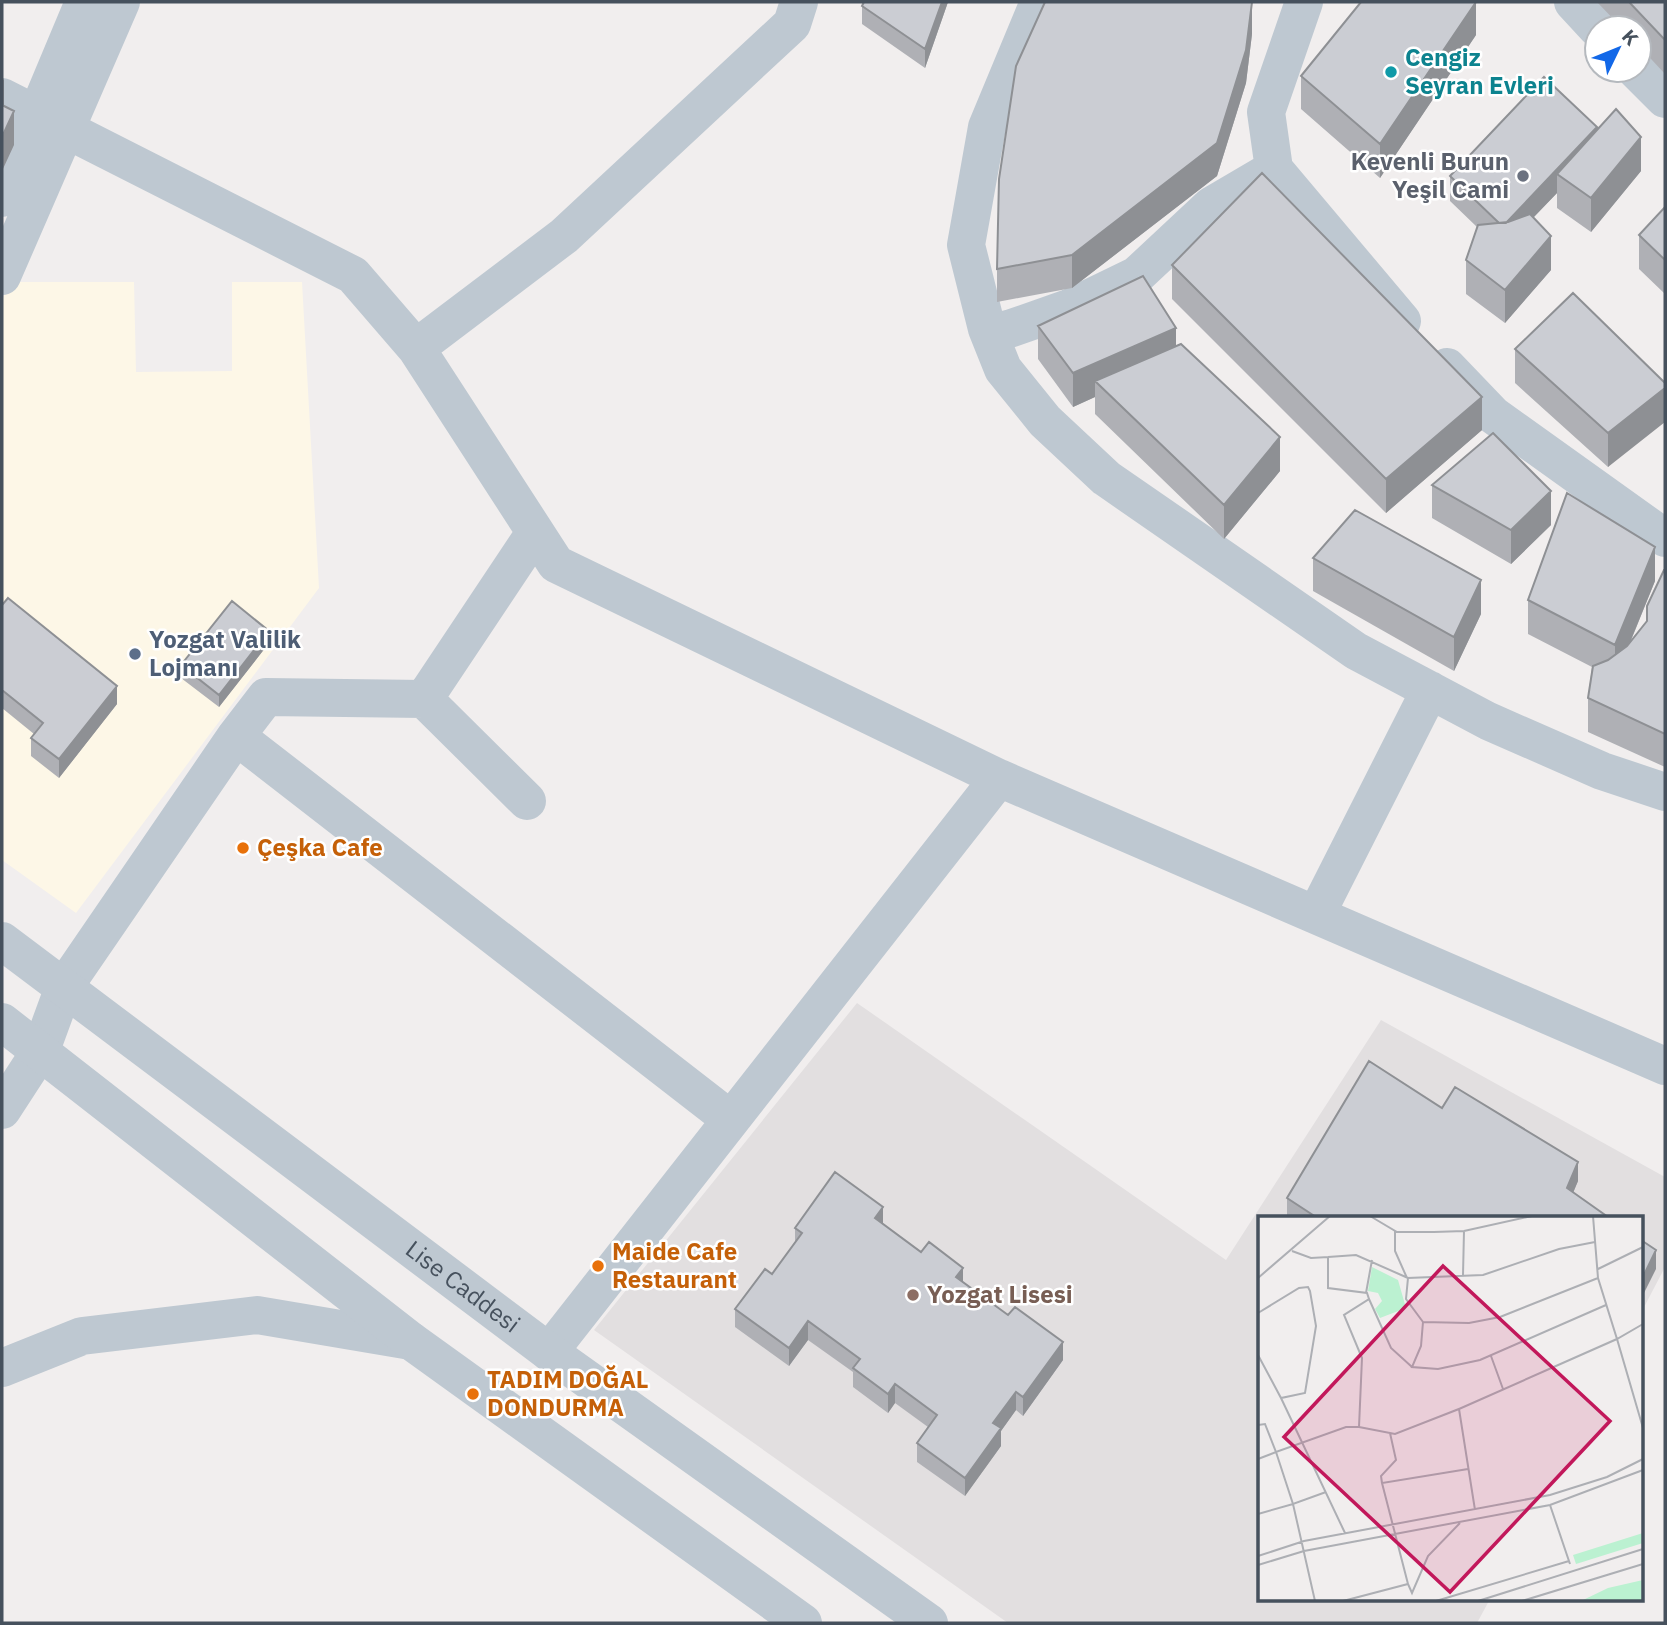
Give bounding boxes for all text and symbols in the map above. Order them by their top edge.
north arrow [1583,14,1653,84]
text: K [1617,24,1644,50]
place label: Cengiz Seyran Evleri [1405,41,1554,101]
marker: Cengiz Seyran Evleri [1383,64,1399,80]
place label: Kevenli Burun Yeşil Cami [1351,145,1509,205]
marker: Kevenli Burun Yeşil Cami [1515,168,1531,184]
place label: Yozgat Valilik Lojmanı [149,623,301,683]
marker: Yozgat Valilik Lojmanı [127,646,143,662]
place label: Çeşka Cafe [257,831,383,863]
marker: Çeşka Cafe [235,840,251,856]
inset map [1258,1216,1642,1600]
street label: Lise Caddesi [399,1233,527,1340]
place label: Maide Cafe Restaurant [612,1235,737,1295]
marker: Maide Cafe Restaurant [590,1258,606,1274]
place label: Yozgat Lisesi [927,1278,1073,1310]
marker: Yozgat Lisesi [905,1287,921,1303]
place label: TADIM DOĞAL DONDURMA [487,1363,649,1423]
marker: TADIM DOĞAL DONDURMA [465,1386,481,1402]

